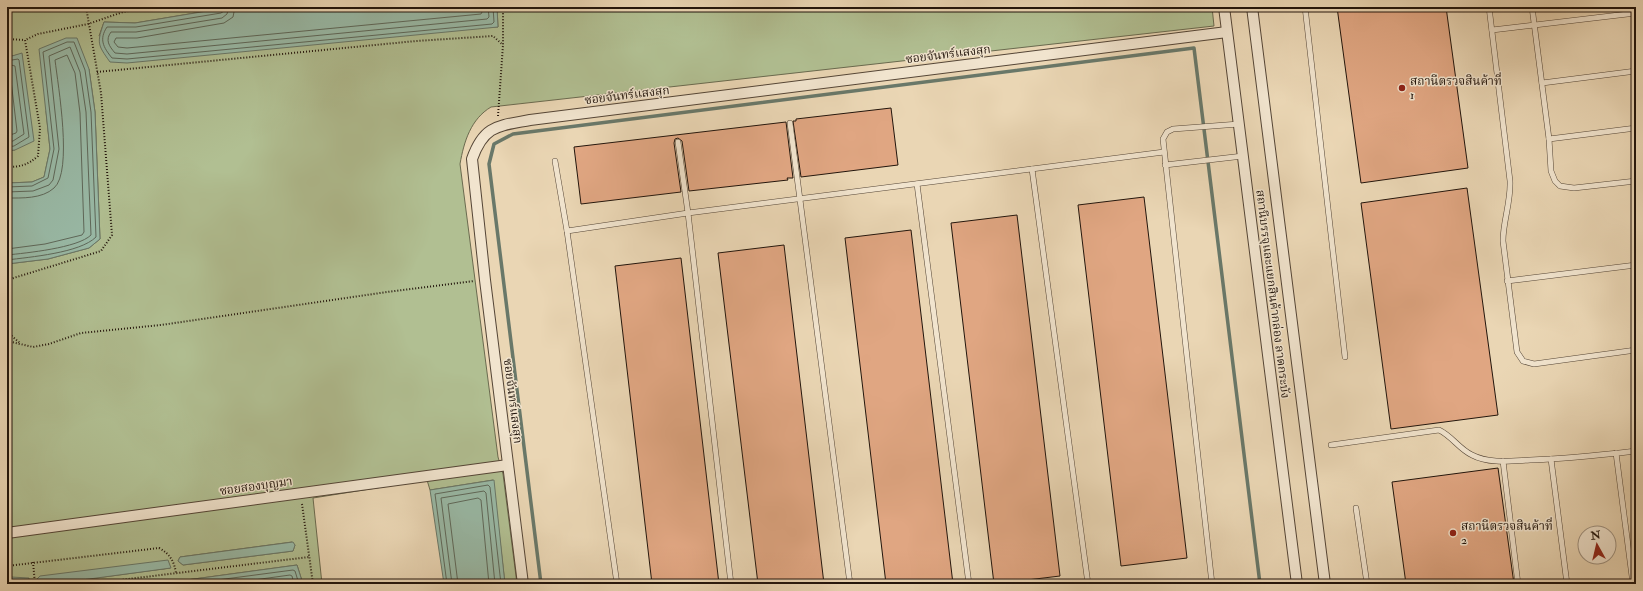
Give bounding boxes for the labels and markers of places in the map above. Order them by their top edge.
place label: สถานีตรวจสินค้าที่ 1 [1410,72,1502,103]
marker: สถานีตรวจสินค้าที่ 1 [1397,83,1407,93]
place label: สถานีตรวจสินค้าที่ 2 [1461,517,1553,548]
marker: สถานีตรวจสินค้าที่ 2 [1448,528,1458,538]

